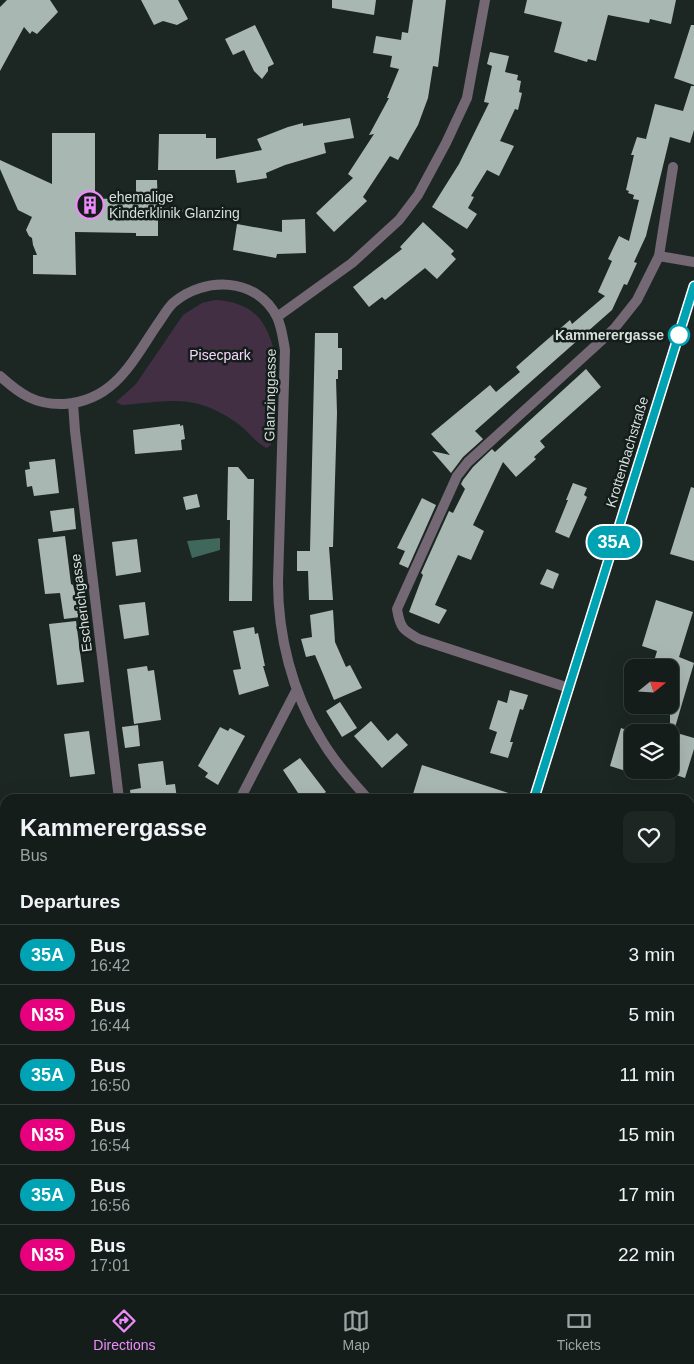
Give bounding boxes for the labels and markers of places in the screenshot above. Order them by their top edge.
place label: ehemalige Kinderklinik Glanzing [109,189,240,221]
building icon: ehemalige Kinderklinik Glanzing [75,190,105,220]
marker: Kammerergasse [668,324,690,346]
place label: Kammerergasse [555,327,664,343]

